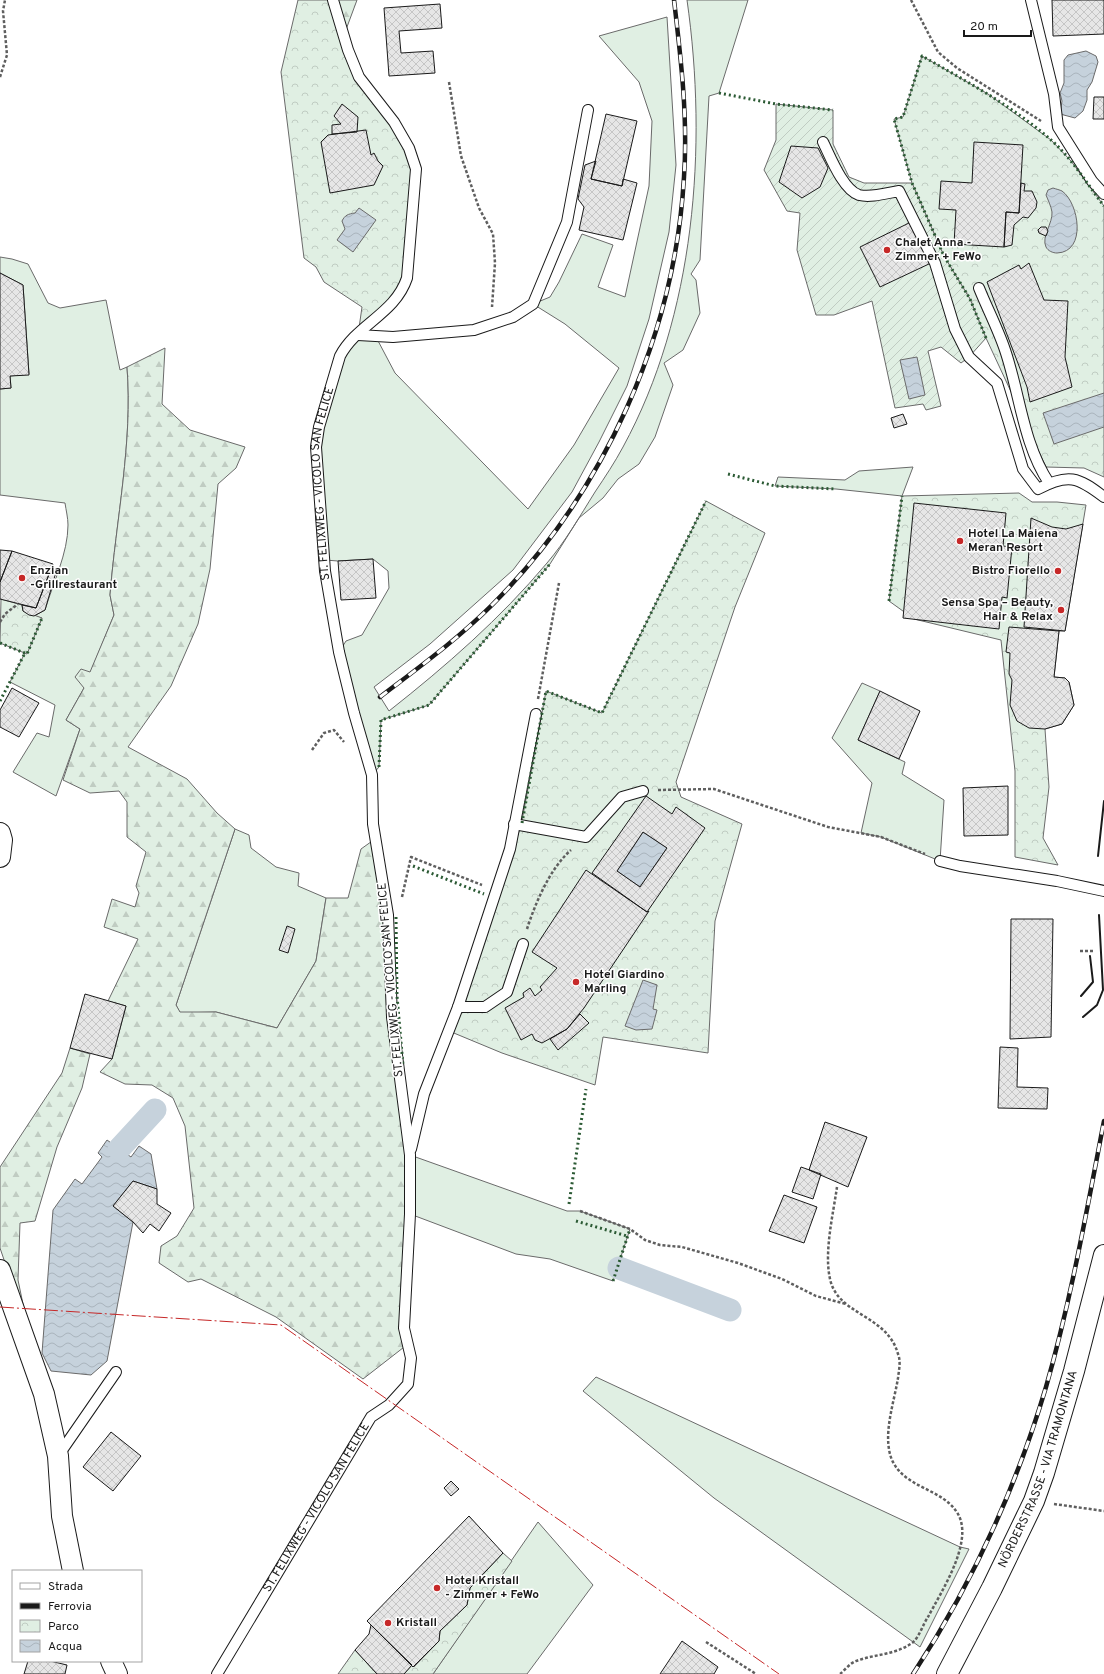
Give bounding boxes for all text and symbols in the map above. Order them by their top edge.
scale bar [964,12,1031,38]
text: 20 m [970,19,998,35]
place label: Chalet Anna - Zimmer + FeWo [895,235,981,265]
marker: Chalet Anna - Zimmer + FeWo [882,245,892,255]
street label: ST. FELIXWEG - VICOLO SAN FELICE [308,385,338,582]
place label: Hotel La Maiena Meran Resort [968,526,1058,556]
marker: Hotel La Maiena Meran Resort [955,536,965,546]
place label: Enzian -Grillrestaurant [30,563,117,593]
place label: Bistro Fiorello [972,563,1050,579]
marker: Bistro Fiorello [1053,566,1063,576]
marker: Enzian -Grillrestaurant [17,573,27,583]
place label: Sensa Spa – Beauty, Hair & Relax [941,595,1053,625]
marker: Sensa Spa – Beauty, Hair & Relax [1056,605,1066,615]
street label: ST. FELIXWEG - VICOLO SAN FELICE [375,882,407,1078]
place label: Hotel Giardino Marling [584,967,665,997]
marker: Hotel Giardino Marling [571,977,581,987]
street label: NÖRDERSTRASSE - VIA TRAMONTANA [995,1369,1082,1571]
street label: ST. FELIXWEG - VICOLO SAN FELICE [260,1420,374,1595]
legend [12,1570,142,1662]
place label: Hotel Kristall - Zimmer + FeWo [445,1573,539,1603]
text: Strada [48,1579,83,1595]
marker: Hotel Kristall - Zimmer + FeWo [432,1583,442,1593]
text: Ferrovia [48,1599,91,1615]
place label: Kristall [396,1615,437,1631]
marker: Kristall [383,1618,393,1628]
text: Parco [48,1619,79,1635]
text: Acqua [48,1639,82,1655]

